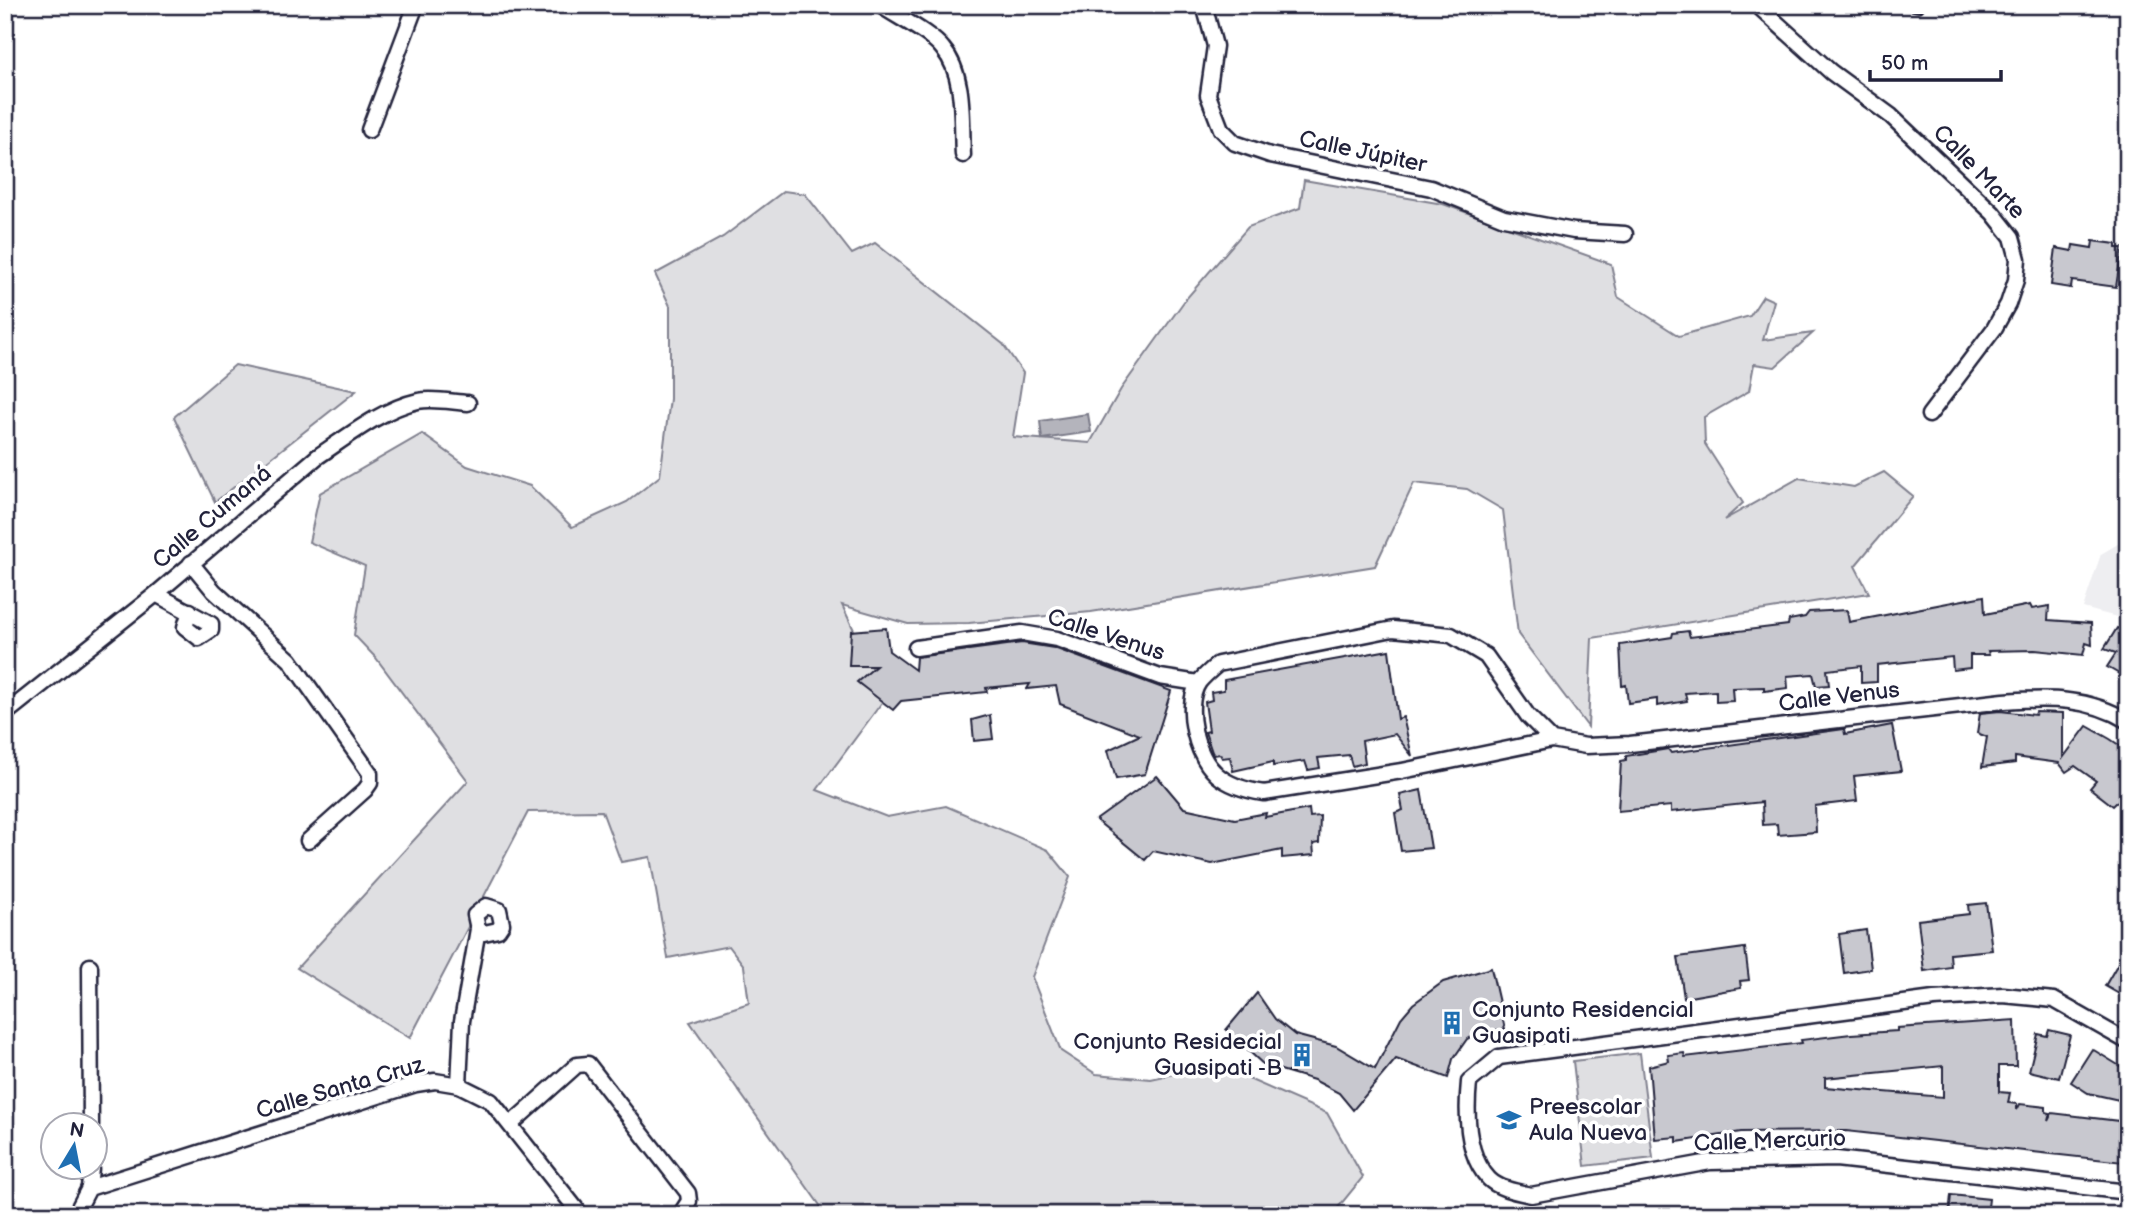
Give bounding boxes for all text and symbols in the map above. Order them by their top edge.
scale bar [1870,38,2002,82]
text: 50 m [1881,51,1928,76]
street label: Calle Marte [1927,119,2031,225]
street label: Calle Júpiter [1297,125,1430,179]
street label: Calle Cumaná [147,459,277,575]
street label: Calle Venus [1044,603,1168,667]
street label: Calle Venus [1777,676,1901,718]
place label: Conjunto Residencial Guasipati [1472,996,1694,1050]
building icon: Conjunto Residencial Guasipati [1438,1009,1466,1037]
place label: Conjunto Residecial Guasipati -B [1073,1028,1282,1082]
building icon: Conjunto Residecial Guasipati -B [1288,1041,1316,1069]
street label: Calle Santa Cruz [253,1050,428,1125]
place label: Preescolar Aula Nueva [1529,1093,1647,1147]
school or university icon: Preescolar Aula Nueva [1495,1106,1523,1134]
north arrow [38,1112,108,1182]
text: N [68,1118,86,1143]
street label: Calle Mercurio [1693,1124,1847,1158]

